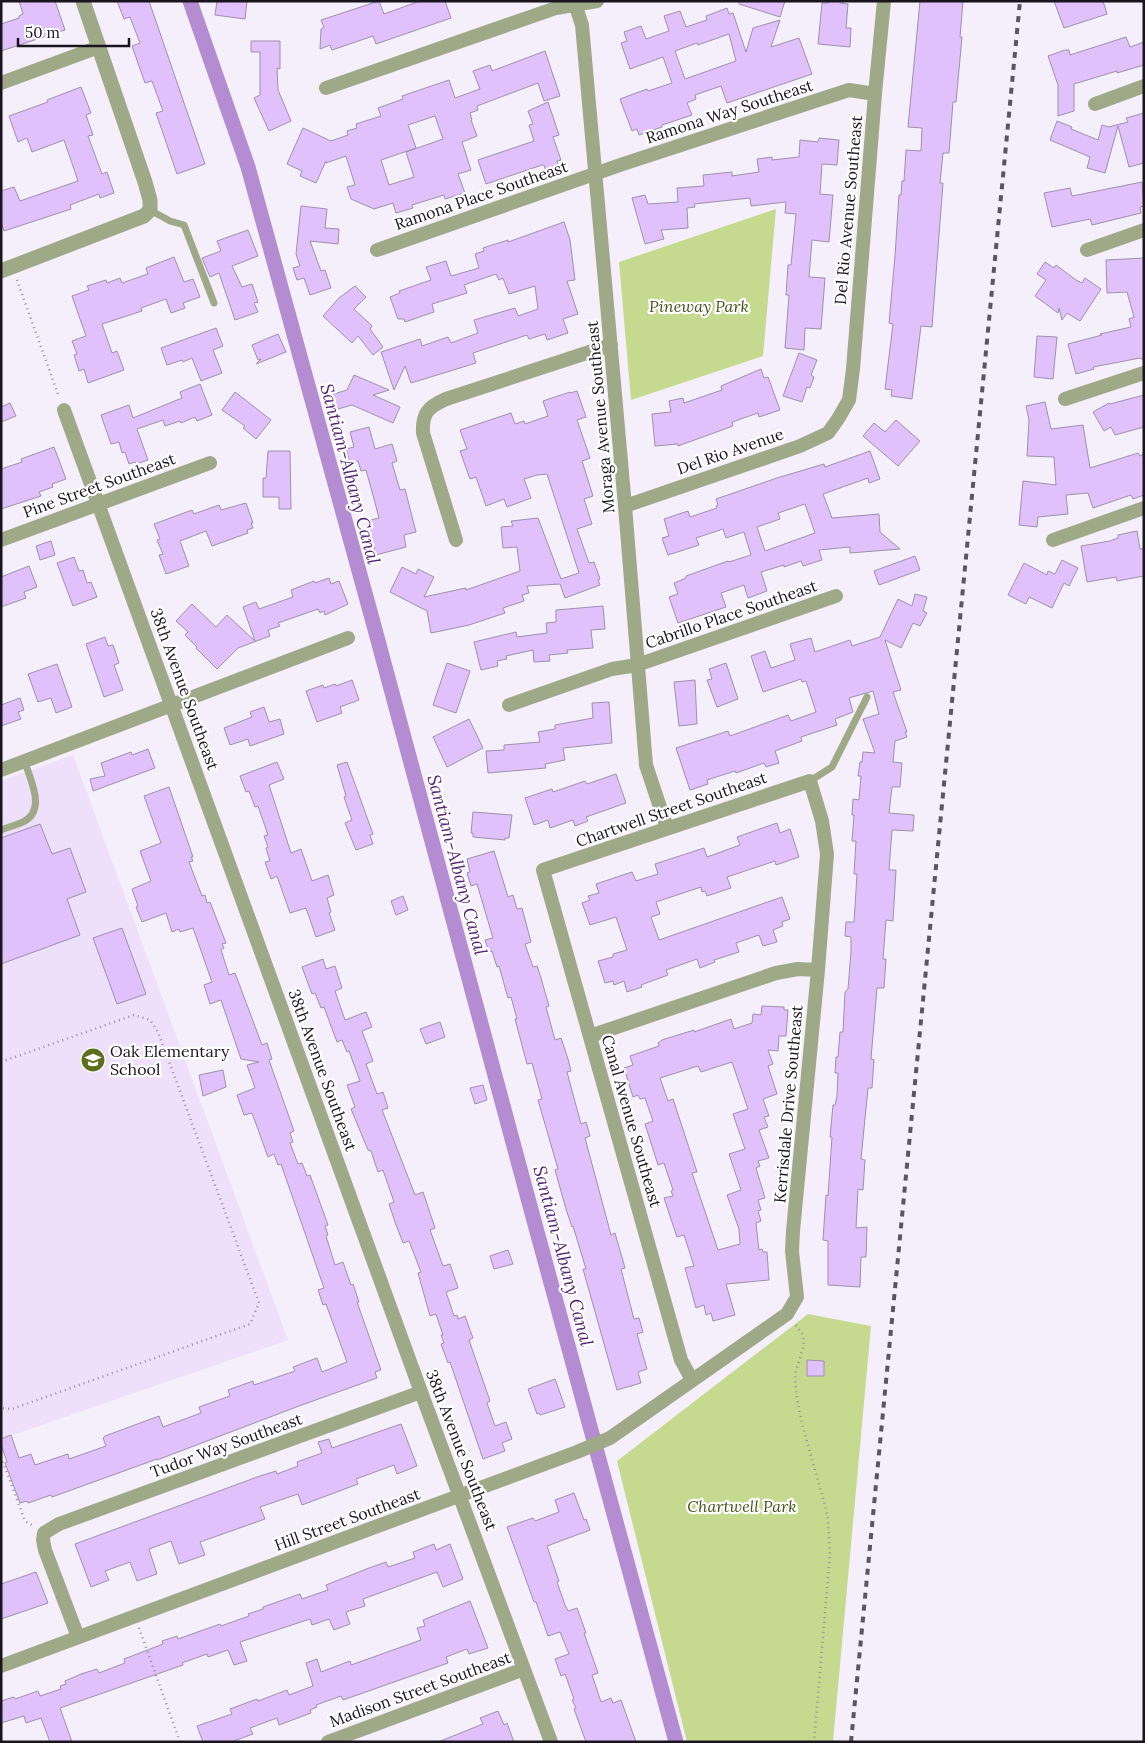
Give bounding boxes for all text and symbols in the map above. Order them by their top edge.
scale bar [18,15,129,47]
text: 50 m [25,23,60,42]
street label: Ramona Way Southeast [643,74,816,147]
street label: Del Rio Avenue Southeast [830,114,866,306]
street label: Ramona Place Southeast [392,156,571,234]
park label: Pineway Park [649,296,749,316]
street label: Moraga Avenue Southeast [582,319,618,514]
water label: Santiam-Albany Canal [315,381,386,567]
street label: Del Rio Avenue [674,423,786,479]
street label: Pine Street Southeast [20,448,179,522]
street label: Cabrillo Place Southeast [643,575,820,653]
street label: 38th Avenue Southeast [146,605,224,773]
street label: Chartwell Street Southeast [573,767,770,851]
water label: Santiam-Albany Canal [422,772,493,958]
street label: 38th Avenue Southeast [284,986,362,1154]
street label: Kerrisdale Drive Southeast [769,1003,807,1204]
street label: Canal Avenue Southeast [598,1032,666,1210]
place label: Oak Elementary School [110,1041,230,1079]
school or university icon: Oak Elementary School [80,1047,106,1073]
water label: Santiam-Albany Canal [528,1163,599,1349]
street label: 38th Avenue Southeast [422,1367,502,1534]
street label: Tudor Way Southeast [147,1408,305,1482]
street label: Hill Street Southeast [271,1483,423,1555]
park label: Chartwell Park [687,1496,797,1516]
street label: Madison Street Southeast [327,1647,514,1731]

